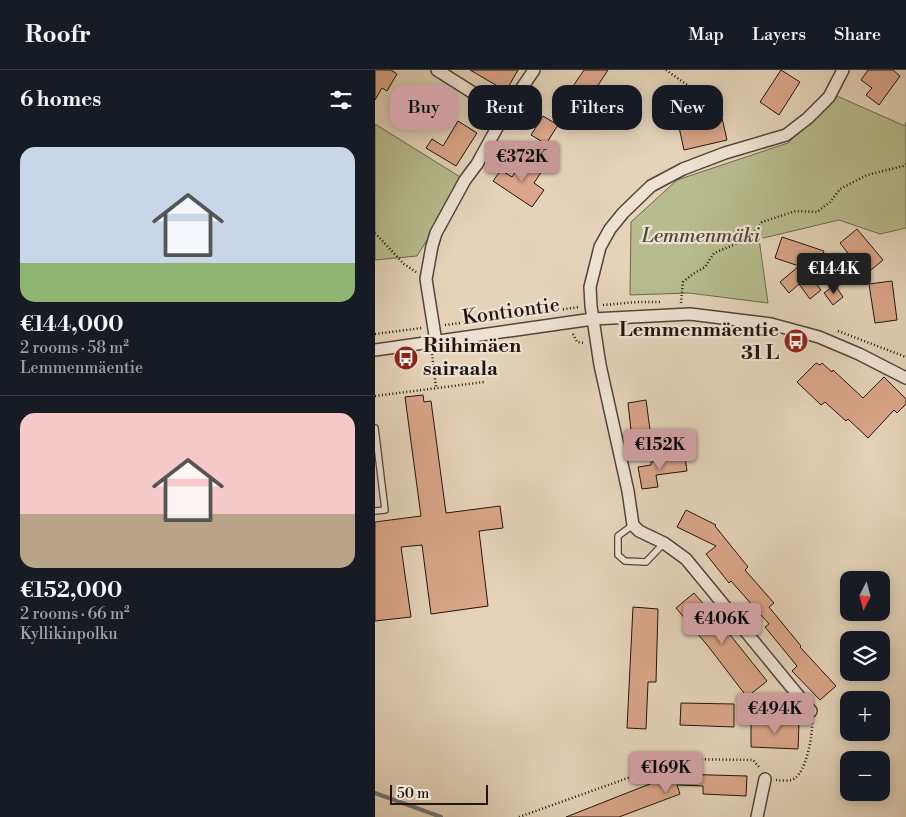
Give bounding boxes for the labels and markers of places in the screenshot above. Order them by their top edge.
pin: €372K [487,140,557,183]
pin: €144K [799,252,869,295]
place label: Lemmenmäentie 31 L [619,318,779,366]
bus stop icon: Lemmenmäentie 31 L [783,328,809,354]
place label: Riihimäen sairaala [423,334,522,382]
bus stop icon: Riihimäen sairaala [393,345,419,371]
pin: €152K [625,428,695,471]
pin: €406K [687,602,757,645]
pin: €494K [740,692,810,735]
pin: €169K [631,752,701,794]

